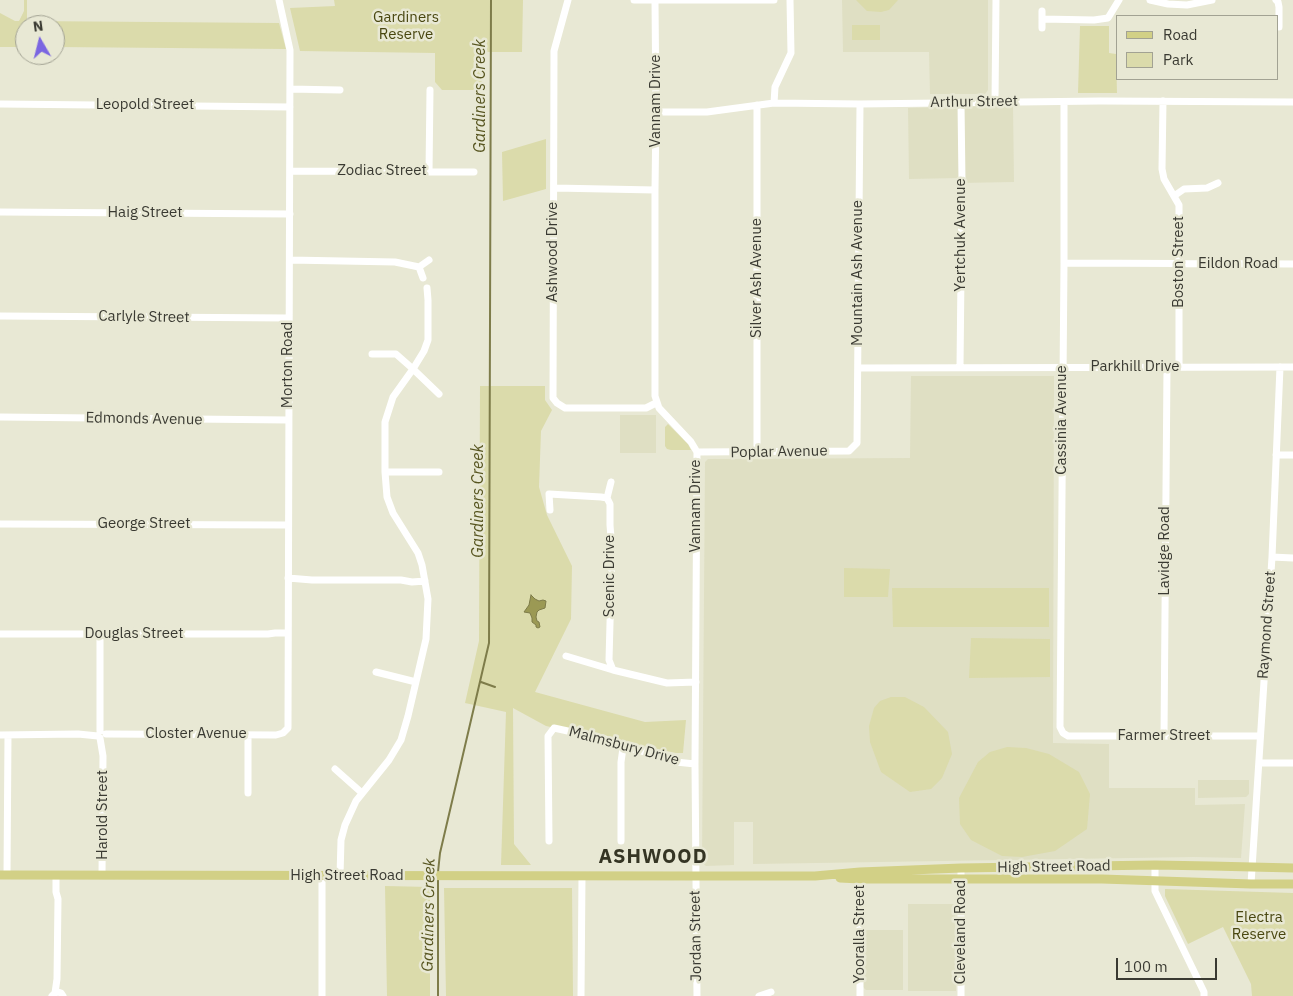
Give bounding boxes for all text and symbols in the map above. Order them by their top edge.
park label: Gardiners Reserve [373,9,439,44]
north arrow [15,15,65,65]
legend [1116,15,1278,80]
text: N [32,17,44,36]
text: Road [1163,25,1198,44]
water label: Gardiners Creek [470,39,490,153]
text: Park [1163,50,1193,69]
street label: Vannam Drive [647,54,665,148]
street label: Arthur Street [930,92,1018,112]
street label: Leopold Street [96,96,194,114]
street label: Zodiac Street [337,162,427,180]
street label: Yertchuk Avenue [952,178,970,292]
street label: Mountain Ash Avenue [849,200,867,346]
street label: Ashwood Drive [544,202,562,302]
street label: Haig Street [108,204,182,222]
street label: Boston Street [1170,216,1188,308]
street label: Silver Ash Avenue [748,218,766,338]
street label: Eildon Road [1198,255,1278,273]
street label: Carlyle Street [98,307,190,327]
street label: Morton Road [279,322,297,408]
street label: Parkhill Drive [1090,358,1180,376]
street label: Cassinia Avenue [1053,365,1071,475]
street label: Edmonds Avenue [85,409,203,429]
street label: Poplar Avenue [730,442,828,462]
water label: Gardiners Creek [468,444,488,558]
street label: Vannam Drive [687,459,705,553]
street label: Lavidge Road [1156,506,1174,596]
street label: George Street [98,515,190,533]
street label: Scenic Drive [601,535,619,617]
street label: Raymond Street [1254,570,1280,680]
street label: Douglas Street [85,625,183,643]
street label: Malmsbury Drive [567,723,681,769]
street label: Closter Avenue [145,725,247,743]
street label: Farmer Street [1118,727,1210,745]
street label: Harold Street [94,770,112,860]
district label: ASHWOOD [598,845,708,869]
street label: High Street Road [997,857,1111,877]
water label: Gardiners Creek [418,858,440,972]
street label: High Street Road [290,867,404,885]
street label: Cleveland Road [952,880,970,984]
street label: Yooralla Street [851,884,869,984]
street label: Jordan Street [686,890,706,982]
park label: Electra Reserve [1232,909,1286,944]
scale bar [1118,948,1219,980]
text: 100 m [1124,957,1168,976]

